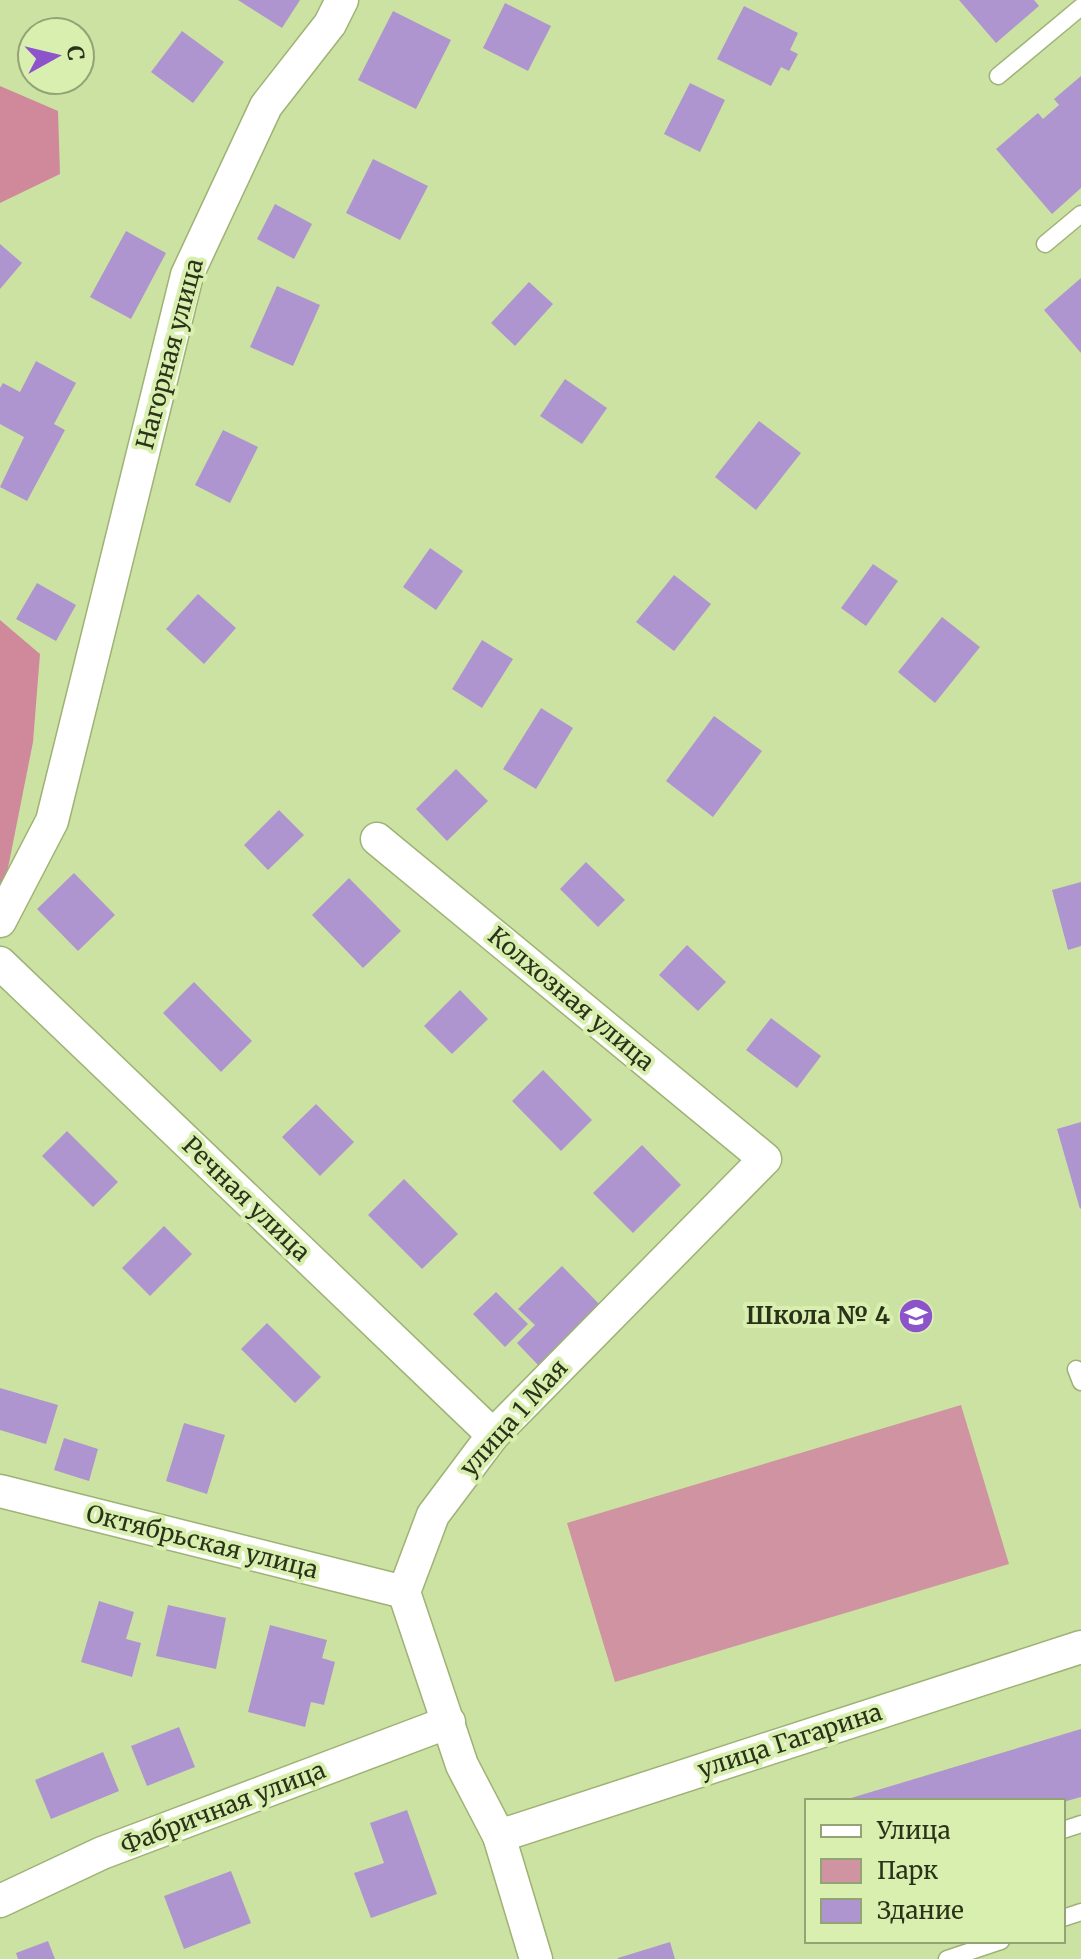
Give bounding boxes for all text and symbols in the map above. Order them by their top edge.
north arrow [16,16,96,96]
text: С [61,44,91,62]
street label: Нагорная улица [129,255,210,453]
street label: Колхозная улица [482,920,661,1077]
street label: Речная улица [176,1130,317,1268]
school or university icon: Школа № 4 [897,1297,935,1335]
place label: Школа № 4 [746,1300,890,1331]
street label: улица 1 Мая [453,1353,574,1483]
street label: Октябрьская улица [83,1498,321,1585]
street label: улица Гагарина [694,1696,886,1785]
street label: Фабричная улица [116,1754,330,1861]
legend [805,1799,1065,1943]
text: Улица [876,1815,951,1846]
text: Парк [877,1855,938,1886]
text: Здание [877,1895,964,1926]

